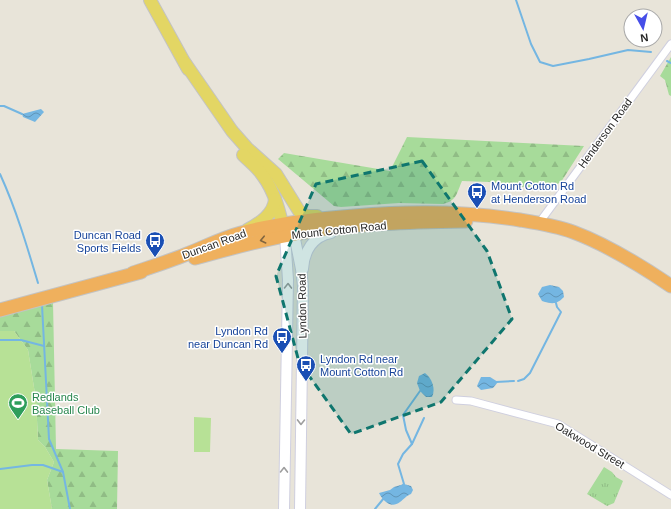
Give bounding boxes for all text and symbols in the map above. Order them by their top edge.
north arrow [623,8,663,48]
text: N [640,31,649,44]
street label: Henderson Road [576,96,634,170]
place label: Mount Cotton Rd at Henderson Road [491,180,586,205]
bus stop icon: Mount Cotton Rd at Henderson Road [466,181,488,209]
street label: Mount Cotton Road [291,219,387,241]
street label: Duncan Road [180,227,248,261]
place label: Duncan Road Sports Fields [74,229,141,254]
bus stop icon: Duncan Road Sports Fields [144,230,166,258]
one-way arrow [259,236,266,244]
street label: Lyndon Road [295,273,309,339]
one-way arrow [283,283,292,289]
place label: Lyndon Rd near Duncan Rd [188,325,268,350]
bus stop icon: Lyndon Rd near Duncan Rd [271,326,293,354]
place label: Lyndon Rd near Mount Cotton Rd [320,353,403,378]
bus stop icon: Lyndon Rd near Mount Cotton Rd [295,354,317,382]
place label: Redlands Baseball Club [32,391,100,416]
sports icon: Redlands Baseball Club [7,392,29,420]
one-way arrow [297,419,305,425]
street label: Oakwood Street [553,420,627,470]
one-way arrow [280,467,288,473]

